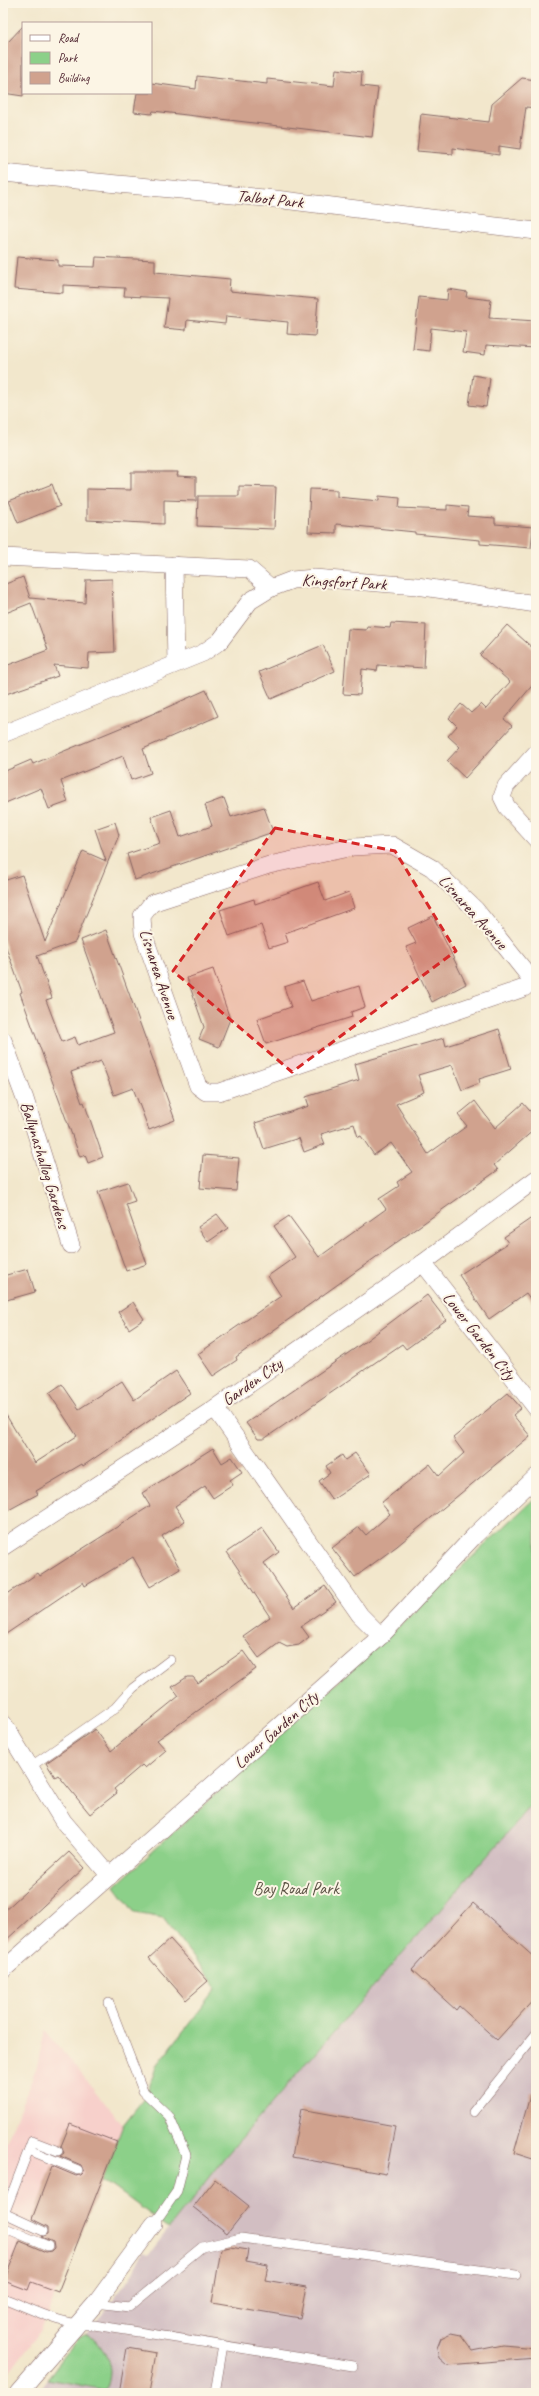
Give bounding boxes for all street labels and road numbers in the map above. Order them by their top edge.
street label: Talbot Park [236,185,306,213]
street label: Kingsfort Park [301,569,389,595]
street label: Lisnarea Avenue [434,870,513,955]
street label: Lisnarea Avenue [135,926,184,1023]
street label: Ballynashallog Gardens [16,1099,75,1233]
street label: Lower Garden City [438,1288,521,1385]
street label: Garden City [218,1353,287,1410]
street label: Lower Garden City [230,1686,323,1773]

